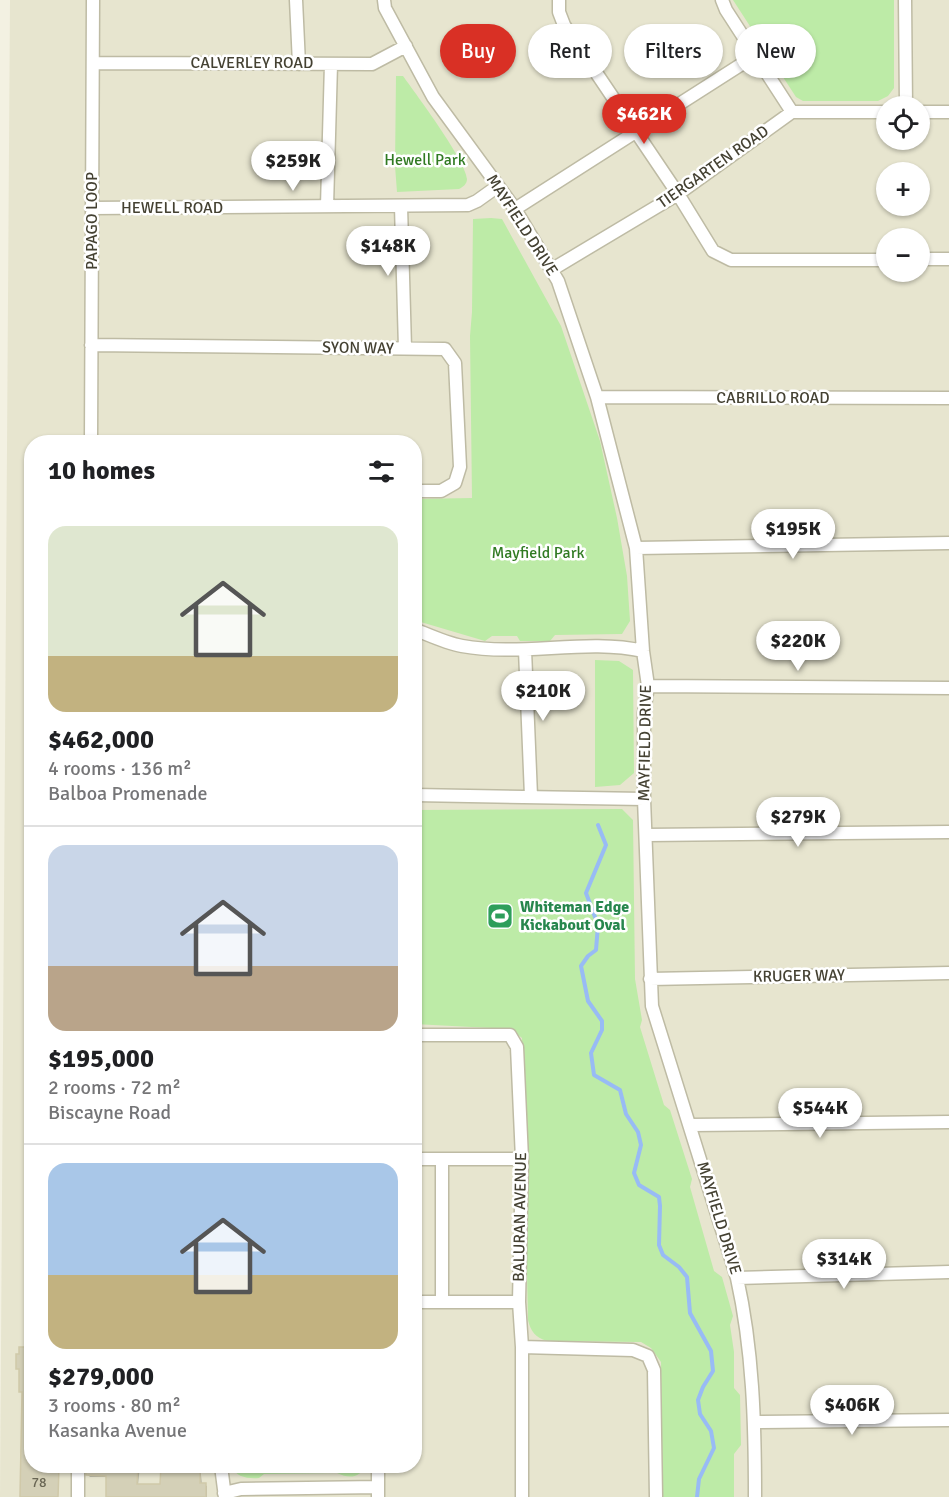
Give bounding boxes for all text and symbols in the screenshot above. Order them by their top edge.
chip: Buy [440,24,516,78]
chip: Rent [528,24,612,78]
chip: Filters [624,24,723,78]
chip: New [735,24,816,78]
street label: CALVERLEY ROAD [191,53,313,73]
pin: $462K [602,94,686,145]
map controls [876,96,930,282]
button: locate [876,96,930,150]
text: $462K [616,101,672,126]
street label: TIERGARTEN ROAD [653,121,773,213]
pin: $259K [251,141,335,192]
text: $259K [265,148,321,173]
park label: Hewell Park [384,150,466,170]
button: + [876,162,930,216]
street label: MAYFIELD DRIVE [482,170,562,280]
street label: PAPAGO LOOP [82,172,102,270]
street label: HEWELL ROAD [121,198,223,218]
pin: $148K [346,226,430,277]
button: − [876,228,930,282]
text: $148K [360,233,416,258]
street label: SYON WAY [322,337,394,359]
street label: CABRILLO ROAD [716,388,830,408]
text: 10 homes [48,455,155,487]
icon: filters [365,455,398,488]
pin: $195K [751,509,835,560]
text: $195K [765,516,821,541]
park label: Mayfield Park [491,543,585,563]
icon: home [169,565,277,673]
pin: $220K [756,621,840,672]
text: $220K [770,628,826,653]
pin: $210K [501,671,585,722]
text: $210K [515,678,571,703]
street label: MAYFIELD DRIVE [634,684,656,802]
text: $462,000 [48,724,154,756]
text: 4 rooms · 136 m² [48,756,192,781]
text: Balboa Promenade [48,781,208,806]
pin: $279K [756,797,840,848]
text: $279K [770,804,826,829]
icon: home [169,884,277,992]
place label: Whiteman Edge Kickabout Oval [520,897,629,935]
sports icon: Whiteman Edge Kickabout Oval [485,901,515,931]
street label: KRUGER WAY [753,965,845,987]
text: $195,000 [48,1043,154,1075]
text: 2 rooms · 72 m² [48,1075,181,1100]
pin: $544K [778,1088,862,1139]
text: $544K [792,1095,848,1120]
text: Biscayne Road [48,1100,171,1125]
street label: BALURAN AVENUE [509,1152,531,1282]
street label: MAYFIELD DRIVE [692,1159,746,1277]
icon: home [169,1202,277,1310]
pin: $314K [802,1239,886,1290]
text: $314K [816,1246,872,1271]
text: $279,000 [48,1361,154,1393]
pin: $406K [810,1385,894,1436]
text: $406K [824,1392,880,1417]
text: 3 rooms · 80 m² [48,1393,181,1418]
text: Kasanka Avenue [48,1418,187,1443]
house number: 78 [31,1474,47,1491]

